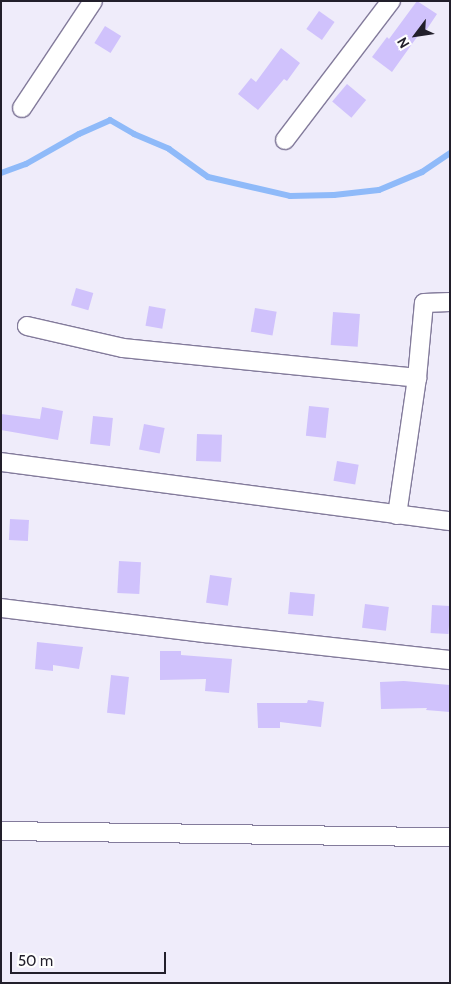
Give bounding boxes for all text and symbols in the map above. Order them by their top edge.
north arrow [391,10,441,60]
text: N [393,34,413,52]
scale bar [12,942,169,974]
text: 50 m [18,952,53,970]

